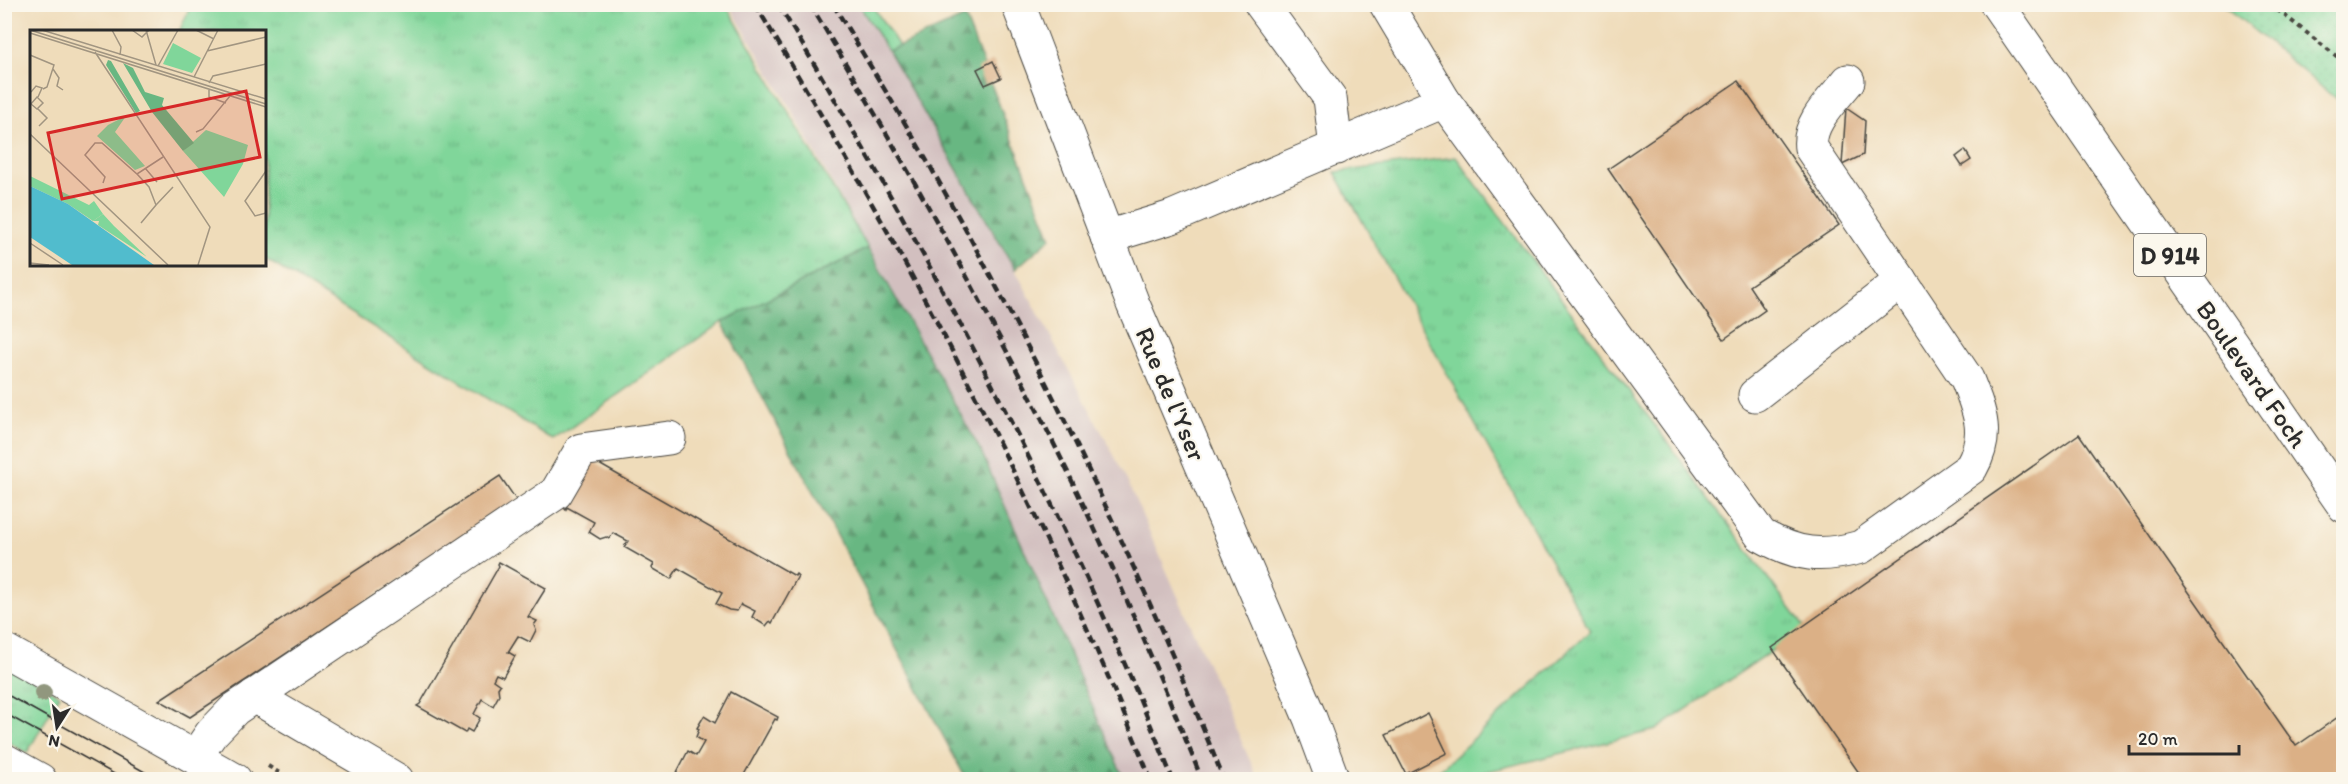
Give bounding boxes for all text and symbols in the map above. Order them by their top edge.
inset map [30,30,266,266]
road number: D 914 [2134,234,2206,276]
street label: Boulevard Foch [2189,294,2315,454]
street label: Rue de l'Yser [1128,322,1214,466]
north arrow [27,697,87,757]
scale bar [2129,718,2238,756]
text: 20 m [2138,728,2178,750]
text: N [47,731,61,752]

